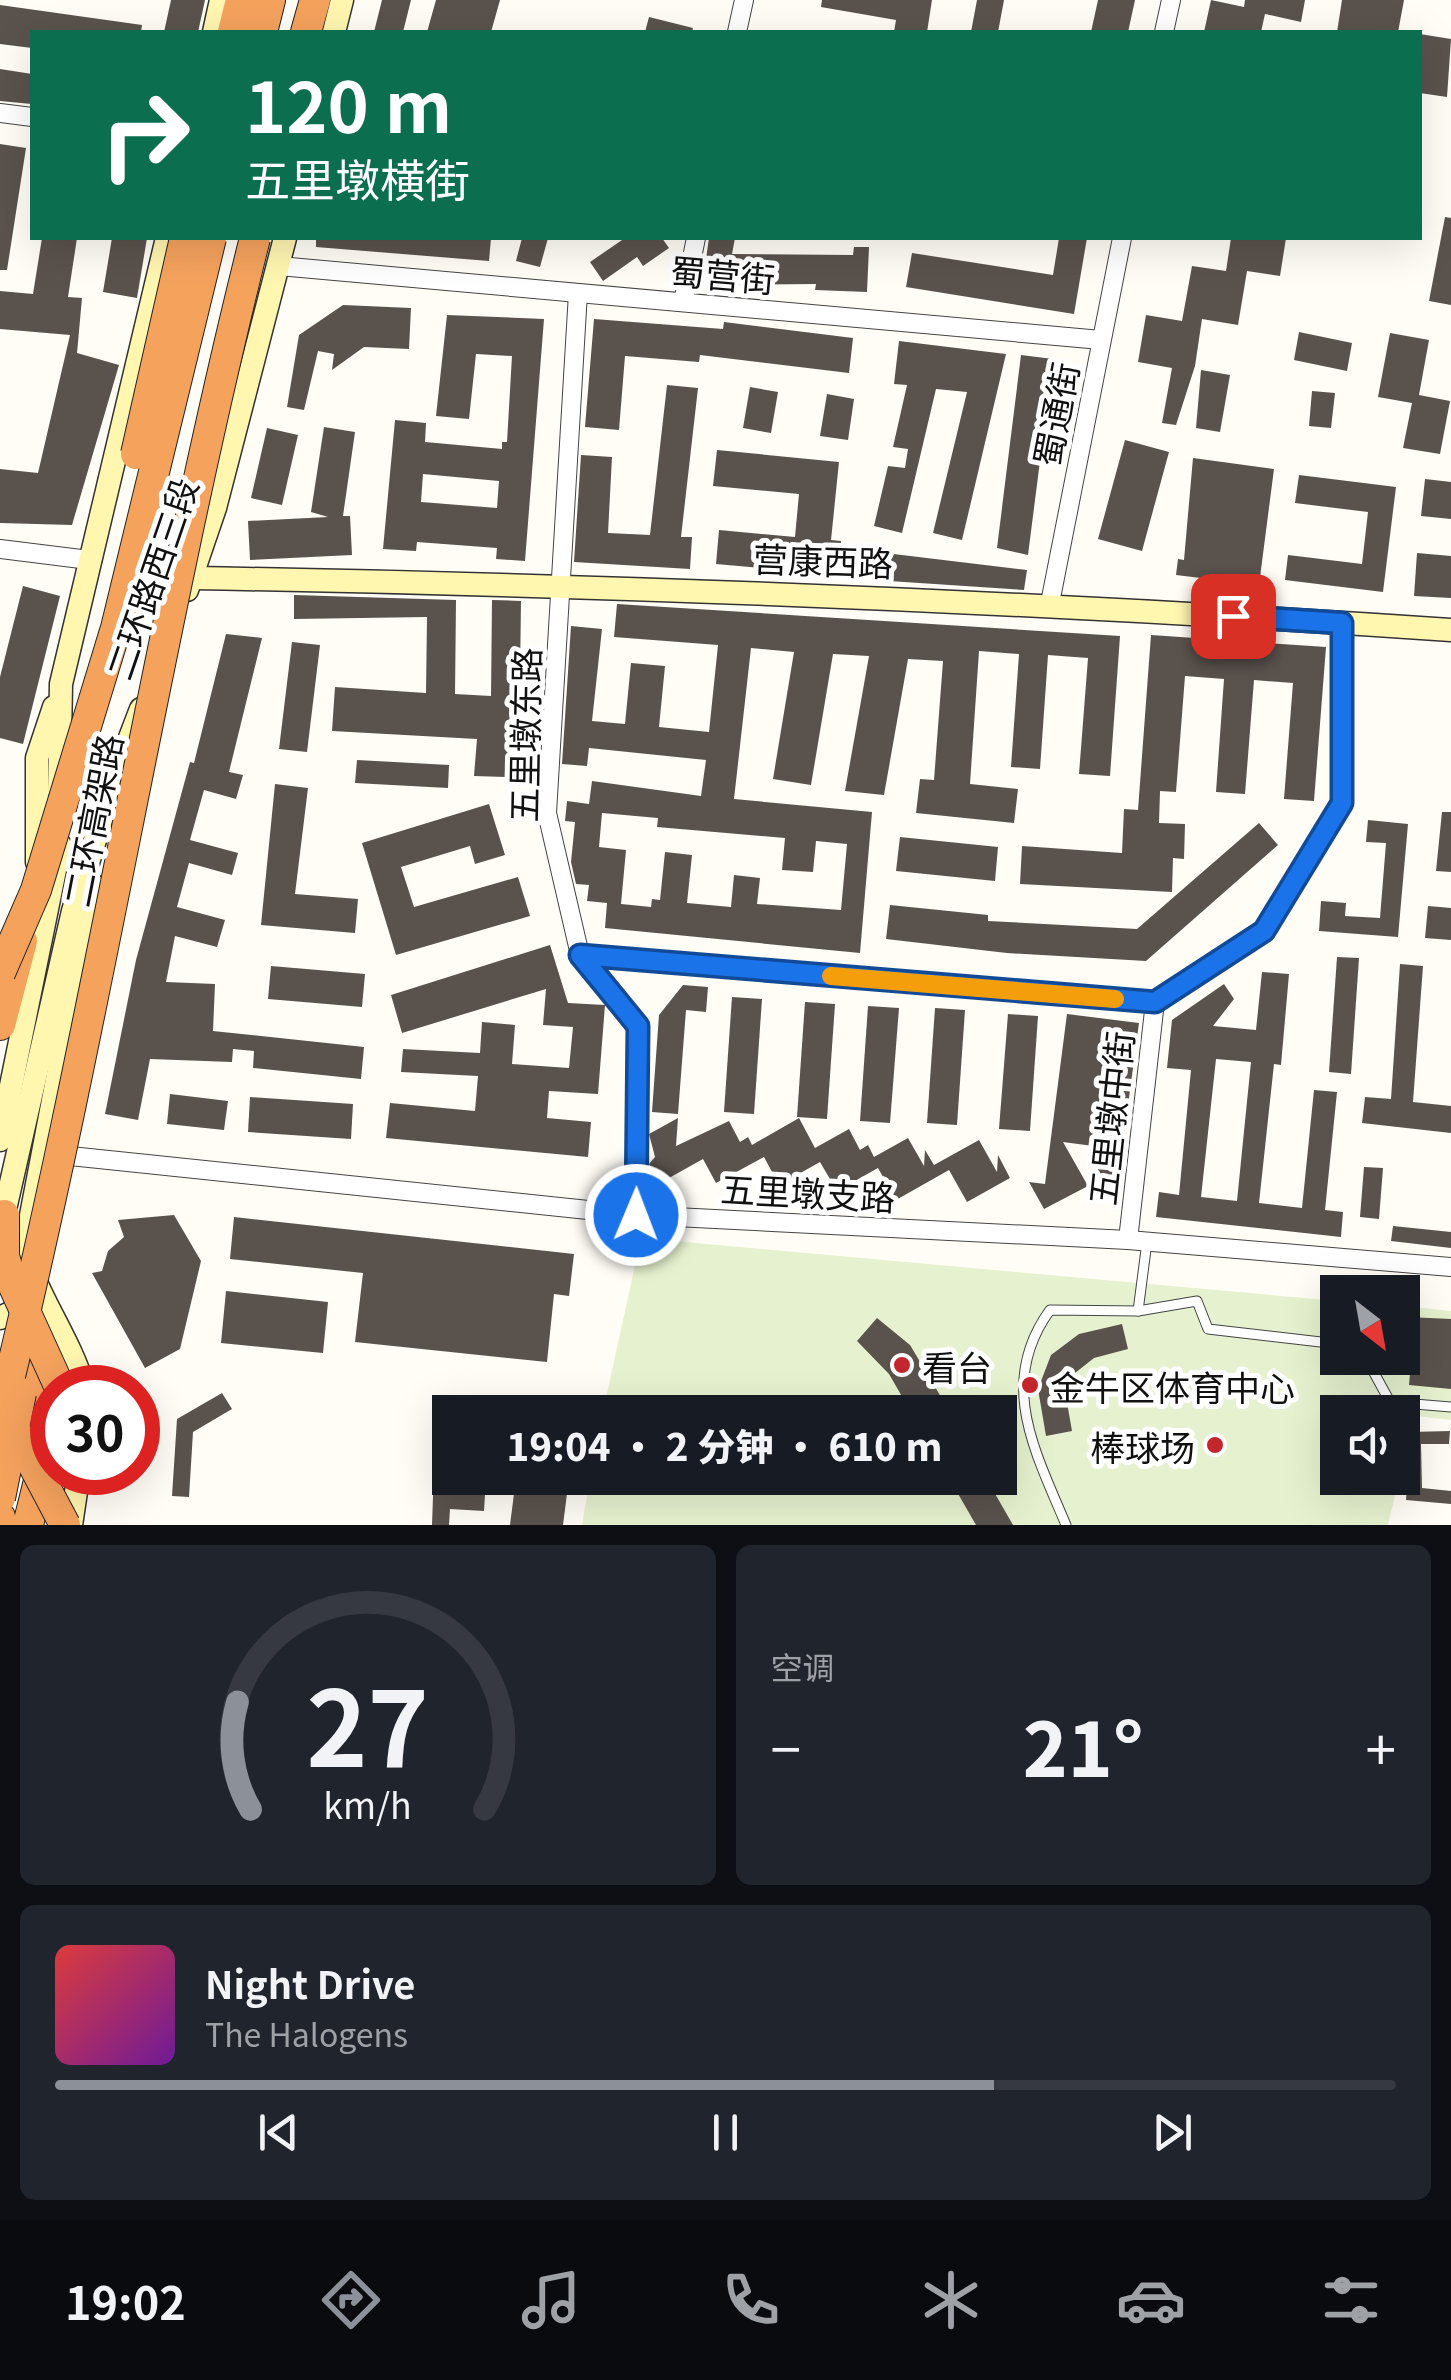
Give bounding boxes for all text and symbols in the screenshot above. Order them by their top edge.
text: 120 m [245,52,452,153]
icon: right [80,70,210,200]
text: 五里墩横街 [245,145,470,210]
street label: 蜀营街 [668,243,778,303]
street label: 蜀通街 [1019,358,1089,470]
street label: 二环路西三段 [92,470,208,686]
street label: 营康西路 [752,531,894,587]
pin [1191,574,1276,659]
icon: arrive [1206,589,1261,644]
street label: 五里墩东路 [496,647,550,823]
street label: 二环高架路 [49,729,133,911]
street label: 五里墩中街 [1074,1028,1144,1208]
street label: 五里墩支路 [719,1161,897,1221]
position arrow [584,1163,688,1267]
north arrow [1320,1275,1420,1375]
map controls [1320,1275,1420,1495]
place label: 看台 [922,1340,992,1391]
marker: 看台 [891,1354,913,1376]
place label: 金牛区体育中心 [1050,1360,1295,1411]
speed limit sign: 30 [30,1365,160,1495]
marker: 金牛区体育中心 [1019,1374,1041,1396]
button: sound [1320,1395,1420,1495]
text: 19:04 · 2 分钟 · 610 m [507,1417,942,1472]
place label: 棒球场 [1090,1420,1195,1471]
marker: 棒球场 [1204,1434,1226,1456]
text: 空调 [771,1643,835,1689]
text: 27 [306,1646,429,1797]
text: 21° [1023,1690,1144,1799]
text: − [771,1706,801,1786]
text: + [1365,1706,1396,1786]
text: km/h [323,1778,412,1829]
text: Night Drive [205,1955,415,2010]
text: The Halogens [205,2010,408,2056]
icon: previous [251,2105,306,2160]
icon: pause [698,2105,753,2160]
icon: next [1145,2105,1200,2160]
icon: directions [316,2265,386,2335]
icon: music [516,2265,586,2335]
icon: phone [716,2265,786,2335]
icon: climate [916,2265,986,2335]
icon: car [1116,2265,1186,2335]
icon: filters [1316,2265,1386,2335]
text: 19:02 [65,2268,186,2333]

